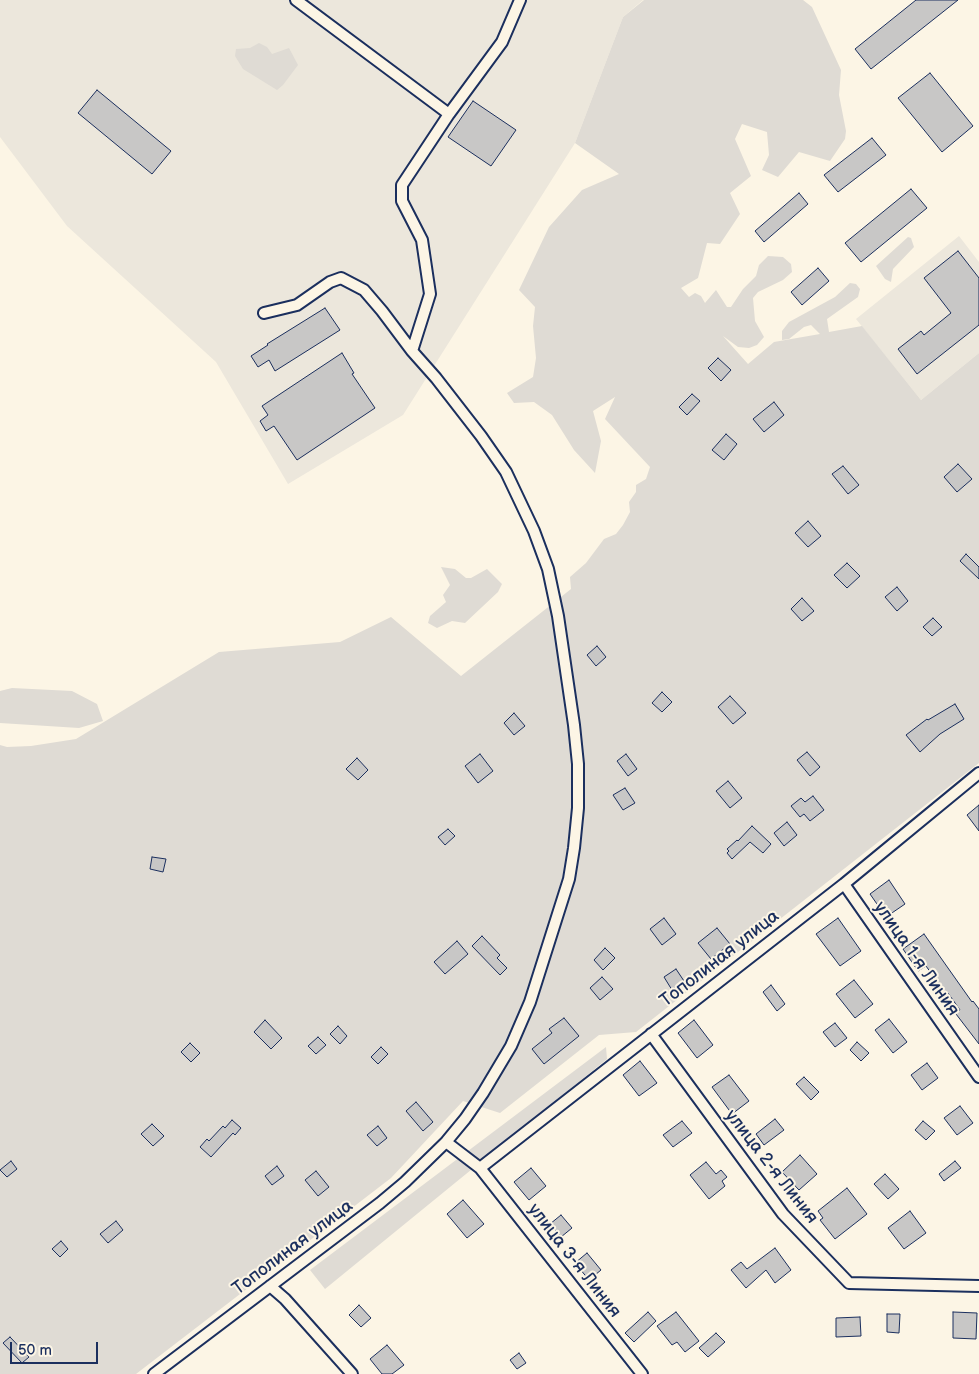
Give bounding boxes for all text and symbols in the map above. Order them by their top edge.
street label: улица 1-я Линия [868,898,964,1020]
street label: Тополиная улица [656,906,784,1012]
street label: улица 2-я Линия [720,1106,822,1228]
street label: Тополиная улица [229,1196,357,1300]
street label: улица 3-я Линия [523,1200,625,1322]
scale bar [12,1332,100,1364]
text: 50 m [18,1341,52,1360]

